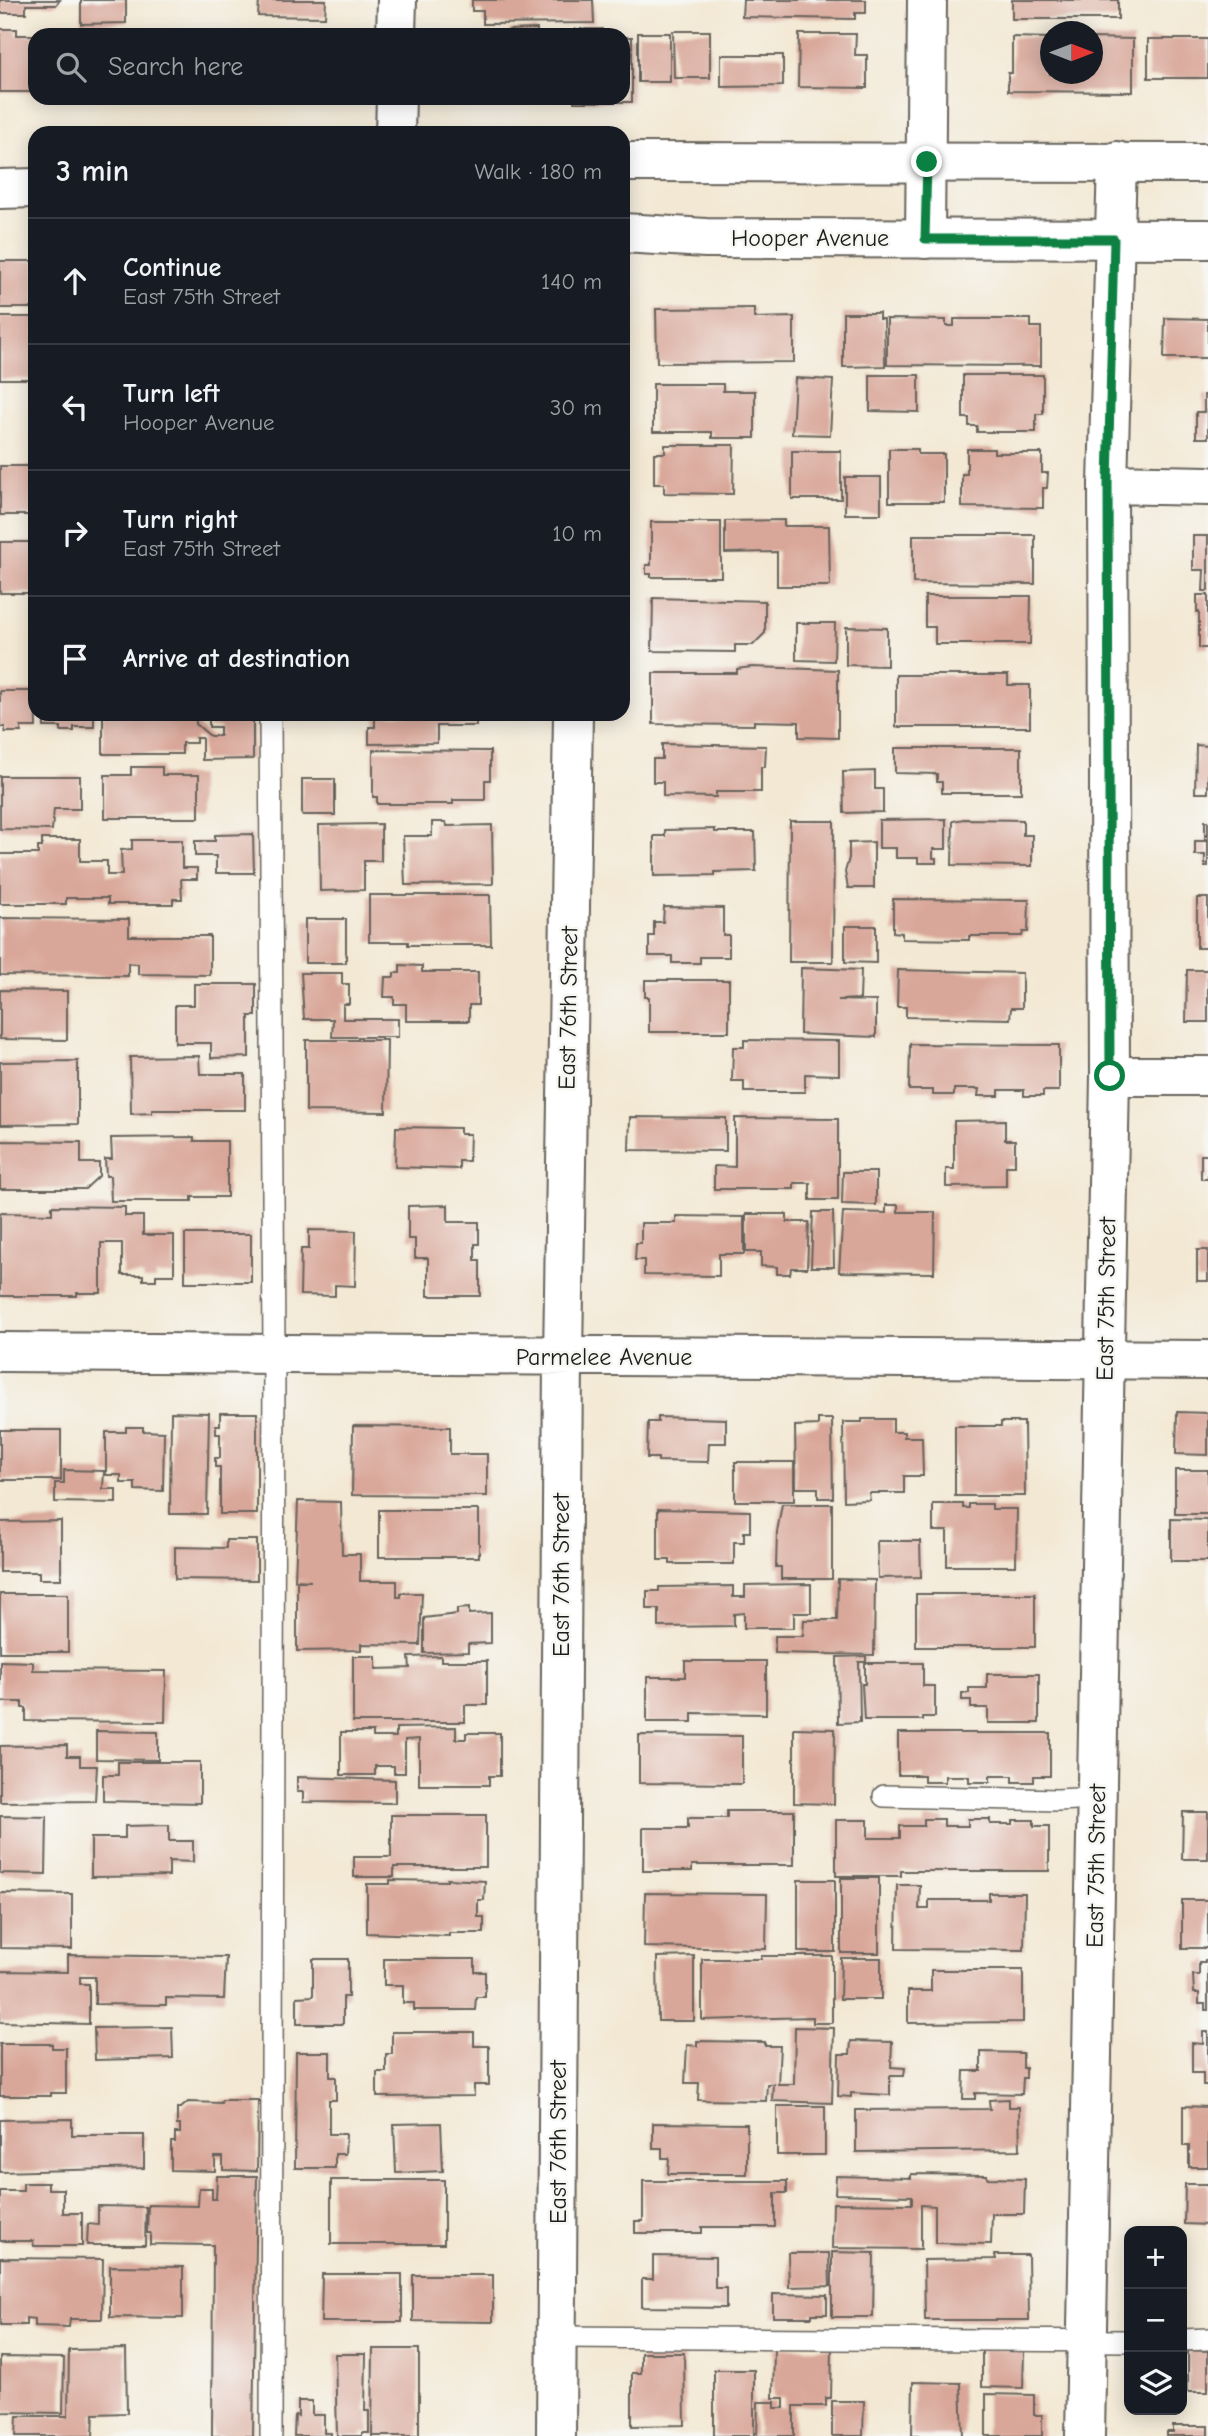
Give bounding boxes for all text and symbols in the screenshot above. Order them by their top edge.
north arrow [1040,21,1103,84]
search box [28,28,630,105]
icon: search [52,48,90,86]
text: Search here [108,52,243,82]
route end [911,146,942,177]
text: 3 min [56,154,129,189]
text: Walk · 180 m [475,158,602,185]
street label: Hooper Avenue [731,224,889,252]
text: Continue [123,253,221,283]
icon: ahead [56,262,94,300]
text: 140 m [541,268,602,295]
text: East 75th Street [123,283,280,310]
text: Turn left [123,379,220,409]
icon: left [56,388,94,426]
text: 30 m [550,394,602,421]
text: Hooper Avenue [123,409,275,436]
text: Turn right [123,505,237,535]
icon: right [56,514,94,552]
text: 10 m [552,520,602,547]
text: East 75th Street [123,535,280,562]
icon: arrive [56,640,94,678]
text: Arrive at destination [123,644,350,674]
street label: East 76th Street [553,925,583,1090]
route start [1094,1060,1125,1091]
street label: East 75th Street [1091,1216,1121,1381]
street label: Parmelee Avenue [516,1343,692,1371]
street label: East 76th Street [547,1492,575,1657]
street label: East 75th Street [1081,1783,1111,1948]
street label: East 76th Street [544,2059,572,2224]
map controls [1124,2226,1187,2415]
button: + [1124,2226,1187,2289]
button: − [1124,2289,1187,2352]
button: layers [1124,2352,1187,2415]

